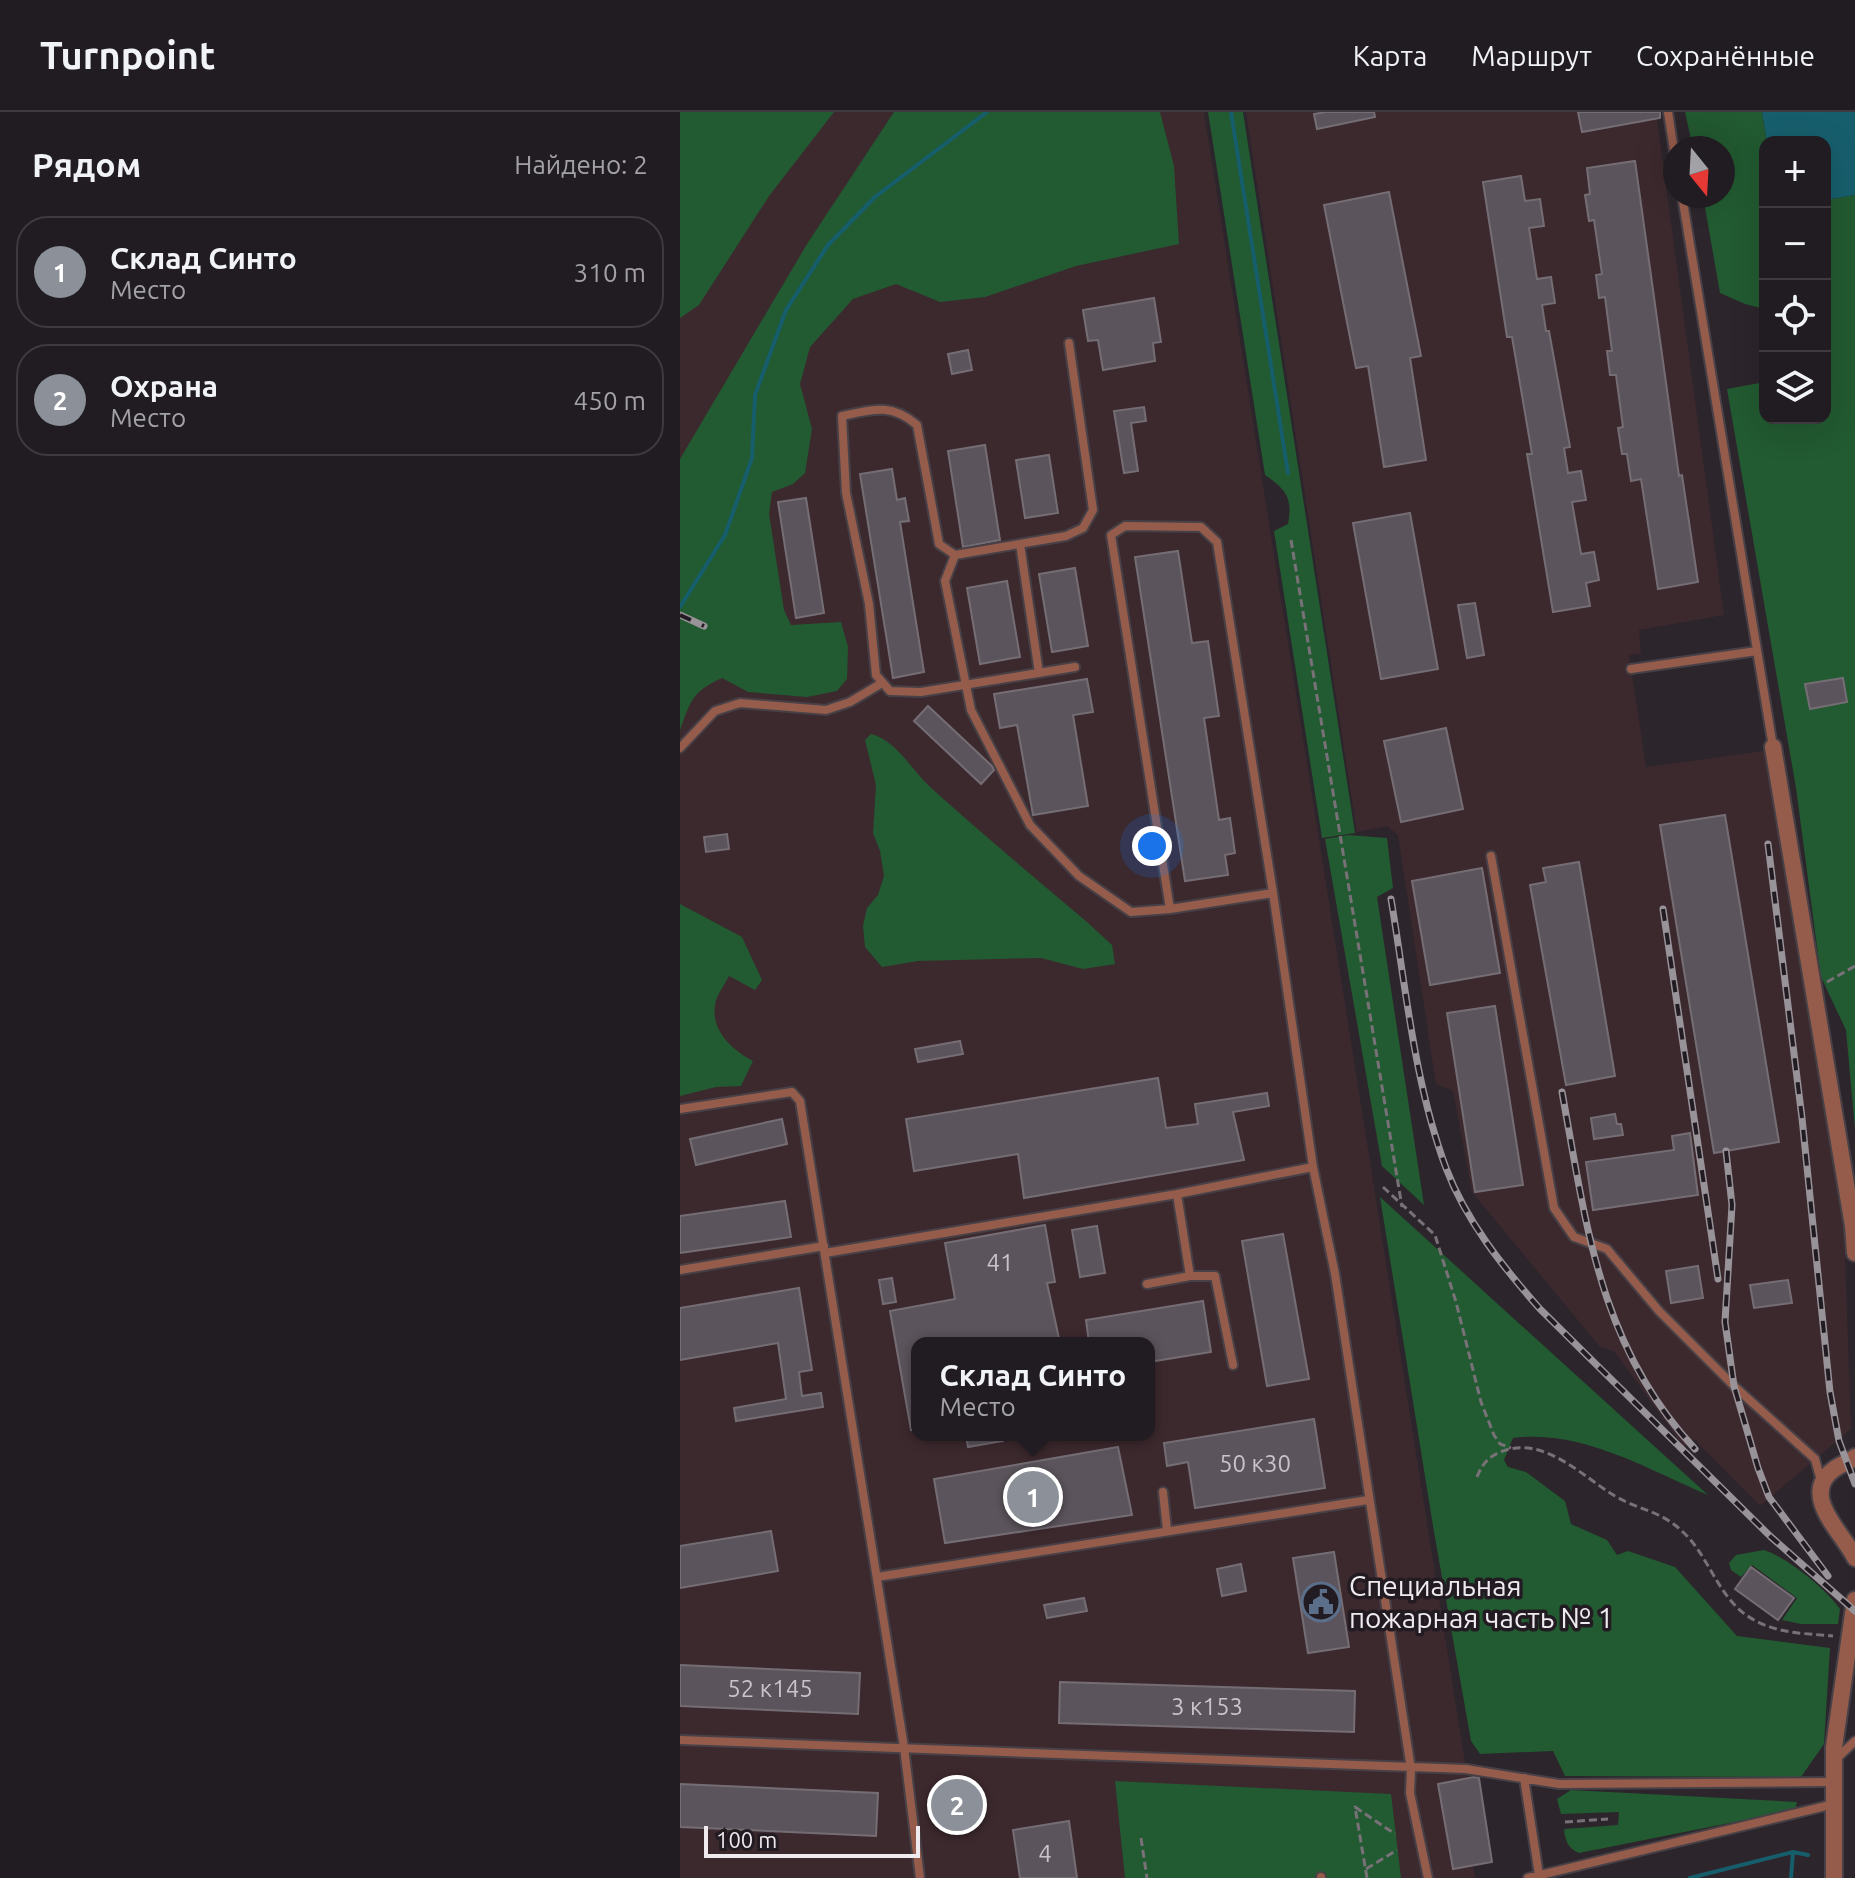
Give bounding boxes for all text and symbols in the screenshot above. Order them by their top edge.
text: Turnpoint [40,34,215,76]
text: Карта [1353,40,1427,71]
text: Маршрут [1471,40,1592,71]
text: Сохранённые [1636,40,1815,71]
north arrow [1663,136,1735,208]
map controls [1759,136,1831,424]
button: + [1759,136,1831,208]
text: Рядом [32,145,141,183]
text: Найдено: 2 [514,150,648,179]
button: − [1759,208,1831,280]
text: Склад Синто [110,241,297,275]
text: 1 [53,258,67,287]
text: 310 m [574,258,646,287]
text: Место [110,275,186,304]
button: locate [1759,280,1831,352]
button: layers [1759,352,1831,424]
text: Охрана [110,369,218,403]
text: 2 [53,386,67,415]
text: 450 m [574,386,646,415]
text: Место [110,403,186,432]
your location [1132,826,1172,866]
house number: 41 [986,1249,1014,1276]
popup [911,1337,1155,1441]
text: Склад Синто [940,1358,1126,1392]
text: Место [940,1392,1016,1421]
house number: 50 к30 [1219,1450,1291,1477]
pin: 1 [1007,1467,1059,1527]
place label: Специальная пожарная часть № 1 [1349,1570,1614,1633]
public building icon: Специальная пожарная часть № 1 [1300,1581,1342,1623]
house number: 52 к145 [727,1675,813,1702]
house number: 3 к153 [1171,1693,1243,1720]
pin: 2 [931,1775,983,1835]
scale bar [704,1822,920,1858]
text: 100 m [716,1827,777,1852]
house number: 4 [1038,1840,1052,1867]

